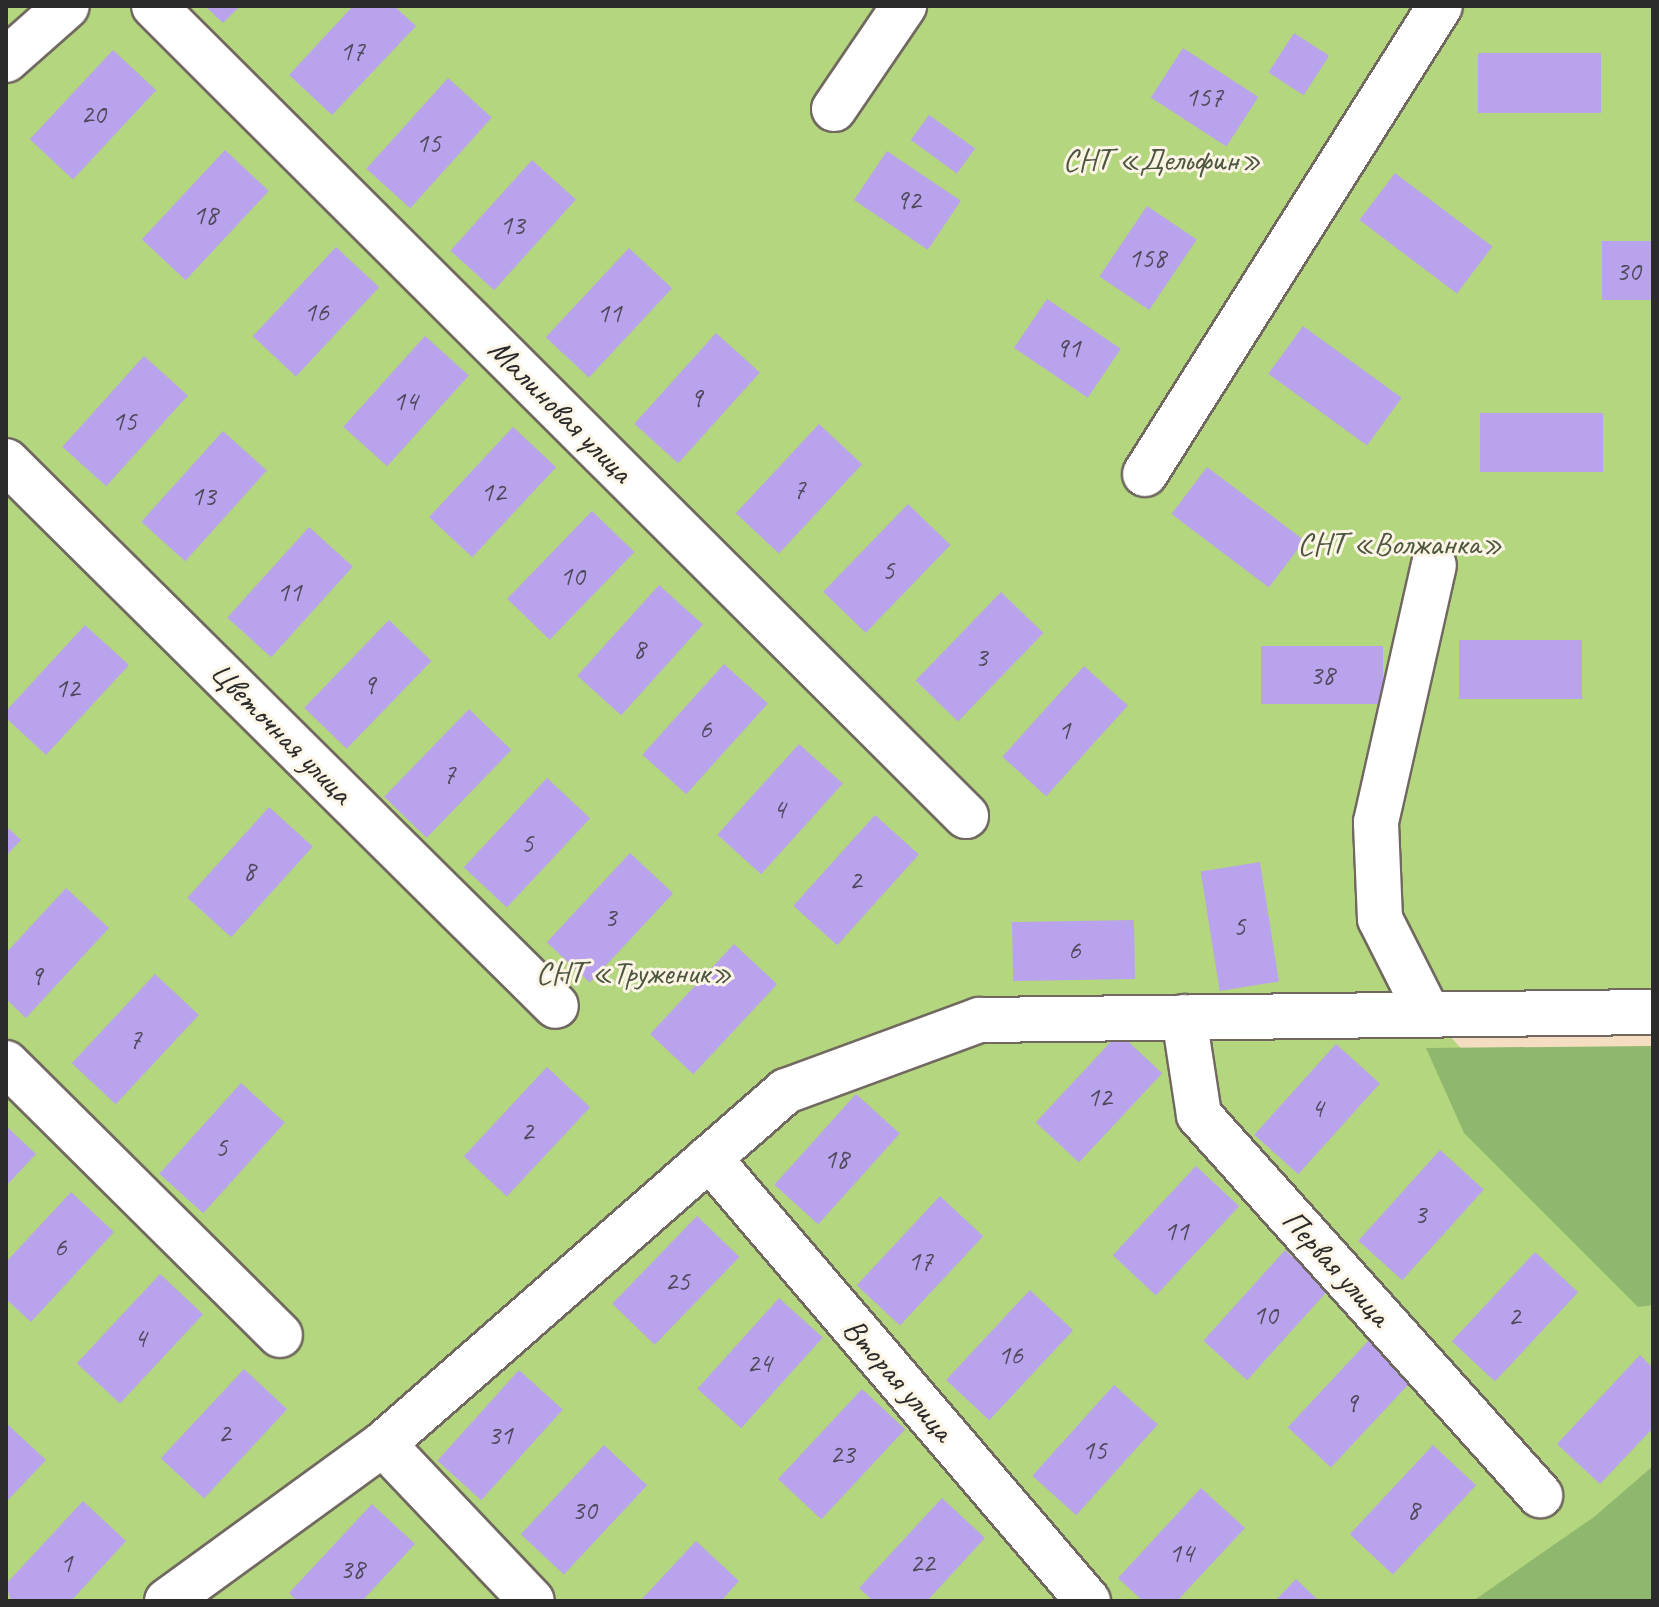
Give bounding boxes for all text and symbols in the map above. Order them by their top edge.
house number: 17 [339,34,365,68]
house number: 157 [1185,80,1223,114]
house number: 20 [80,97,106,131]
house number: 15 [415,126,441,160]
park label: СНТ «Дельфин» [1063,141,1261,179]
house number: 92 [895,183,921,217]
house number: 18 [192,198,218,232]
house number: 13 [499,208,525,242]
house number: 158 [1128,241,1166,275]
house number: 30 [1615,254,1641,288]
house number: 16 [303,295,329,329]
house number: 11 [596,296,622,330]
street label: Малиновая улица [479,330,641,492]
house number: 91 [1055,331,1081,365]
house number: 9 [690,381,702,415]
house number: 14 [392,384,418,418]
house number: 15 [111,404,137,438]
house number: 7 [793,472,805,506]
house number: 12 [480,475,506,509]
house number: 13 [190,479,216,513]
park label: СНТ «Волжанка» [1297,525,1503,563]
house number: 5 [882,553,894,587]
house number: 10 [559,559,585,593]
house number: 11 [276,575,302,609]
house number: 8 [633,632,645,666]
house number: 3 [975,640,987,674]
street label: Цветочная улица [201,653,361,813]
house number: 38 [1309,658,1335,692]
house number: 9 [363,668,375,702]
house number: 12 [54,671,80,705]
house number: 6 [699,712,711,746]
house number: 1 [1058,713,1070,747]
house number: 7 [443,757,455,791]
house number: 4 [773,792,785,826]
house number: 5 [521,826,533,860]
house number: 8 [243,854,255,888]
house number: 2 [849,863,861,897]
house number: 3 [604,900,616,934]
house number: 5 [1233,909,1245,943]
house number: 6 [1068,933,1080,967]
park label: СНТ «Труженик» [536,954,732,992]
house number: 9 [30,959,42,993]
house number: 7 [129,1022,141,1056]
house number: 12 [1086,1080,1112,1114]
house number: 4 [1311,1091,1323,1125]
house number: 2 [521,1114,533,1148]
house number: 5 [215,1130,227,1164]
house number: 18 [823,1142,849,1176]
house number: 3 [1414,1197,1426,1231]
street label: Первая улица [1274,1202,1398,1334]
house number: 11 [1163,1214,1189,1248]
house number: 6 [54,1230,66,1264]
house number: 17 [907,1244,933,1278]
house number: 25 [664,1264,690,1298]
house number: 10 [1252,1298,1278,1332]
house number: 2 [1508,1299,1520,1333]
street label: Вторая улица [834,1311,962,1449]
house number: 4 [134,1321,146,1355]
house number: 16 [997,1338,1023,1372]
house number: 24 [746,1346,772,1380]
house number: 9 [1345,1386,1357,1420]
house number: 2 [218,1416,230,1450]
house number: 31 [487,1418,513,1452]
house number: 15 [1081,1433,1107,1467]
house number: 23 [829,1437,855,1471]
house number: 30 [571,1493,597,1527]
house number: 8 [1407,1493,1419,1527]
house number: 14 [1168,1536,1194,1570]
house number: 1 [60,1546,72,1580]
house number: 22 [909,1546,935,1580]
house number: 38 [339,1552,365,1586]

